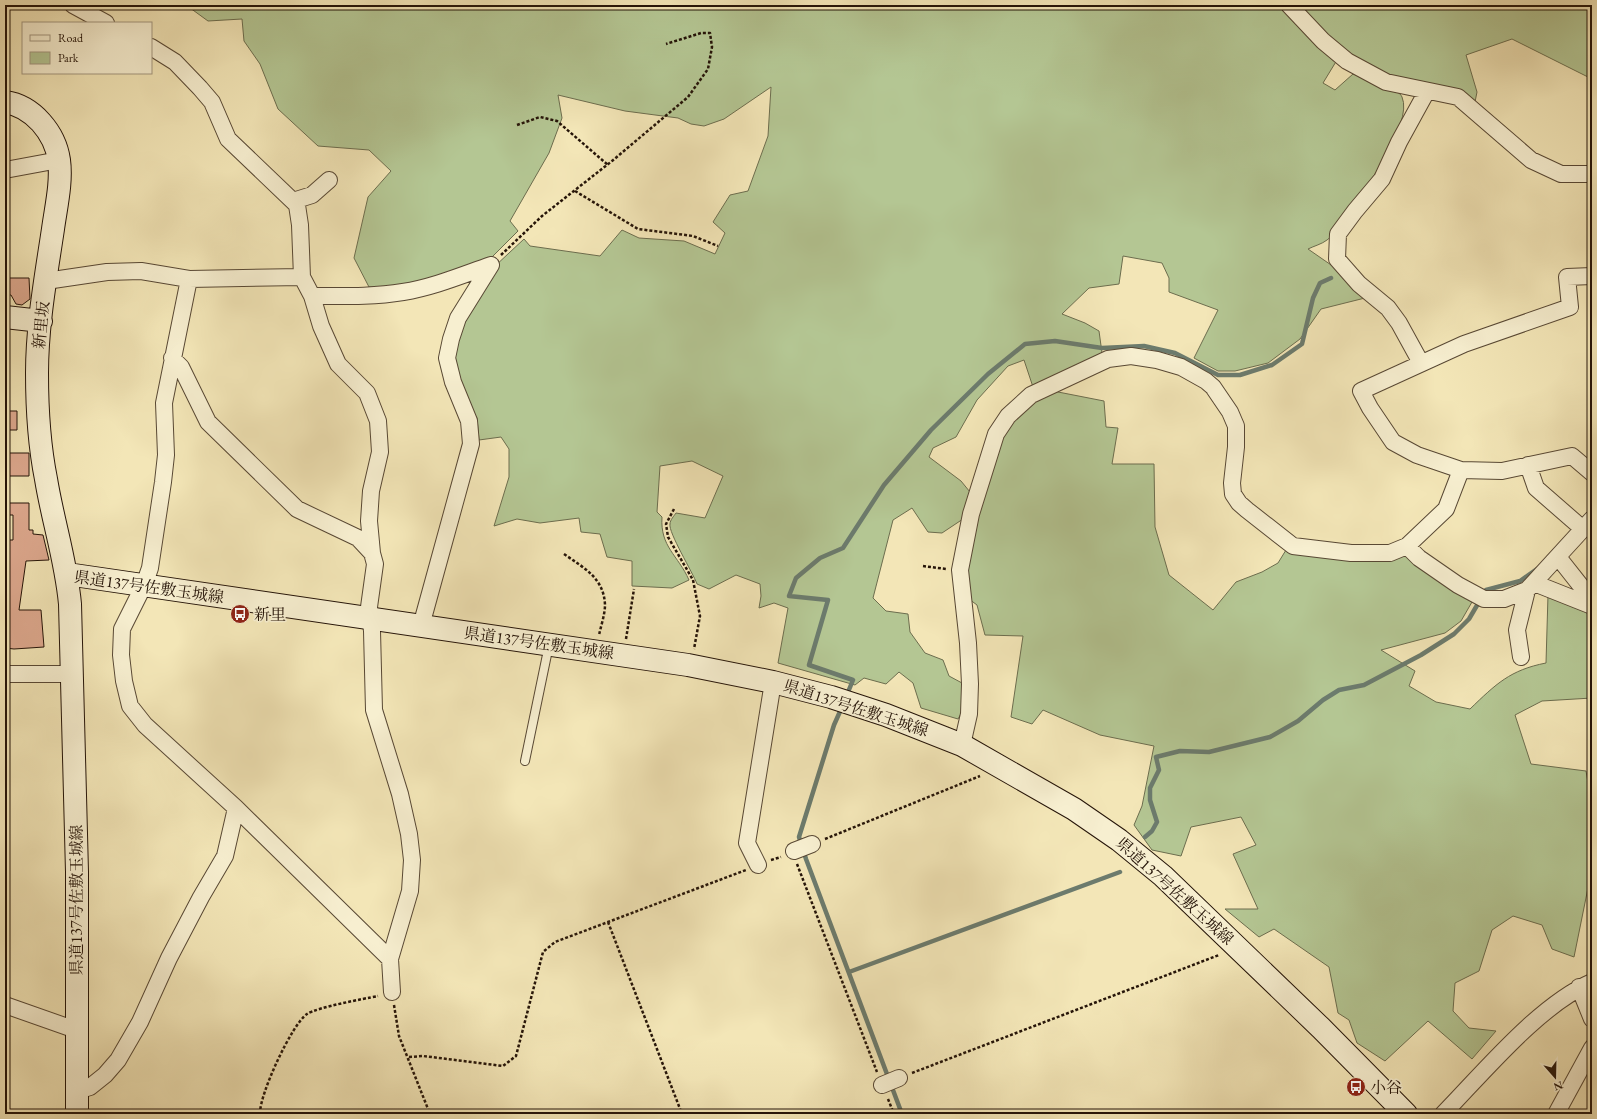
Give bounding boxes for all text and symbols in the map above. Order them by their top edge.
legend [22,22,152,74]
text: Road [58,30,84,46]
text: Park [58,50,79,66]
street label: 新里坂 [28,300,54,350]
street label: 県道137号佐敷玉城線 [73,566,225,608]
bus stop icon: 新里 [229,603,251,625]
place label: 新里 [254,604,286,625]
street label: 県道137号佐敷玉城線 [463,622,615,664]
street label: 県道137号佐敷玉城線 [781,675,931,741]
street label: 県道137号佐敷玉城線 [66,824,87,976]
street label: 県道137号佐敷玉城線 [1112,833,1238,949]
north arrow [1535,1057,1575,1097]
bus stop icon: 小谷 [1345,1076,1367,1098]
place label: 小谷 [1370,1077,1402,1098]
text: N [1552,1078,1565,1095]

